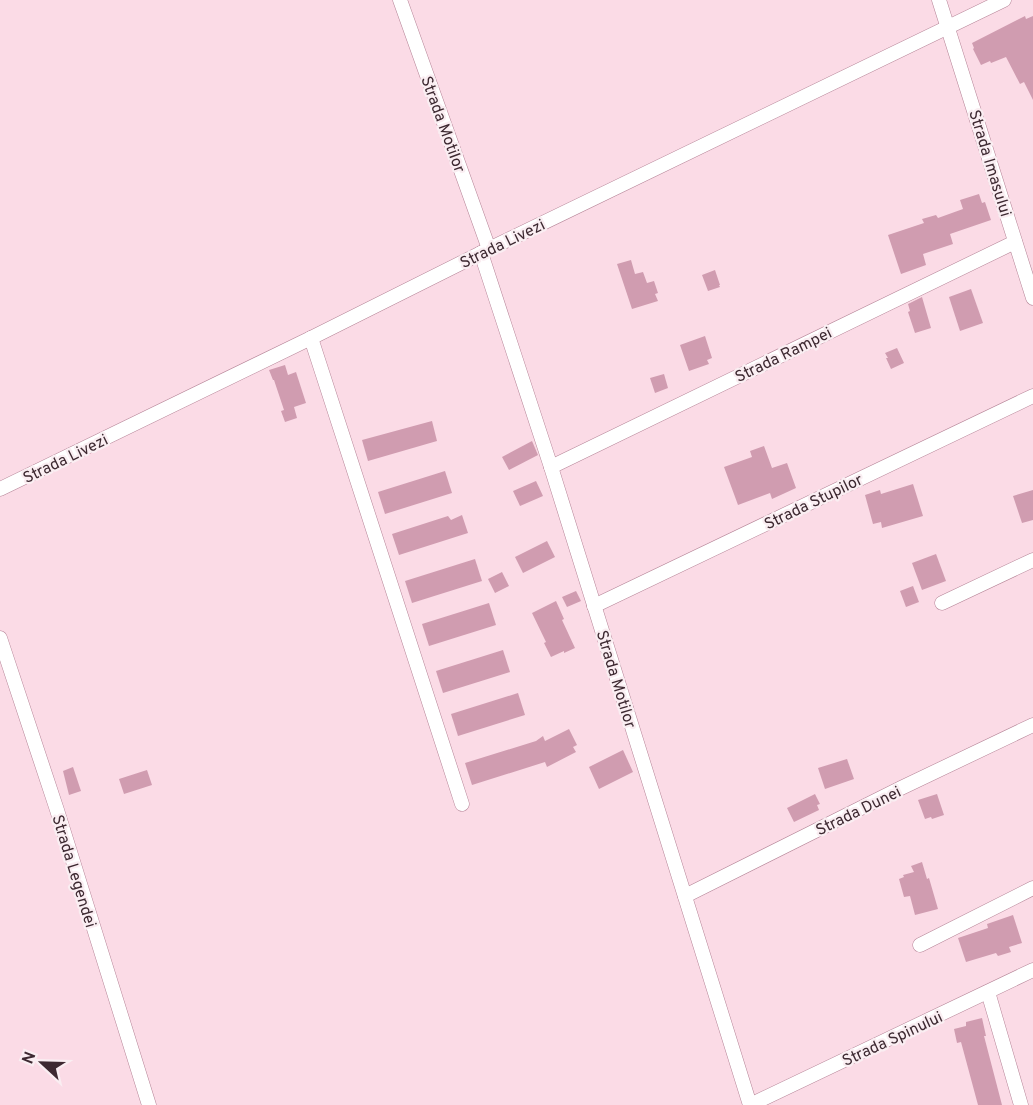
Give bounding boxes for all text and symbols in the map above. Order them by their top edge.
street label: Strada Motilor [415,74,469,176]
street label: Strada Imasului [963,108,1015,219]
street label: Strada Livezi [457,216,549,274]
street label: Strada Rampei [732,324,836,388]
street label: Strada Livezi [20,431,112,489]
street label: Strada Stupilor [761,470,866,535]
street label: Strada Motilor [591,628,639,731]
street label: Strada Dunei [813,783,905,841]
street label: Strada Legendei [46,813,100,930]
street label: Strada Spinului [839,1008,946,1072]
north arrow [12,1033,72,1093]
text: N [19,1049,41,1067]

